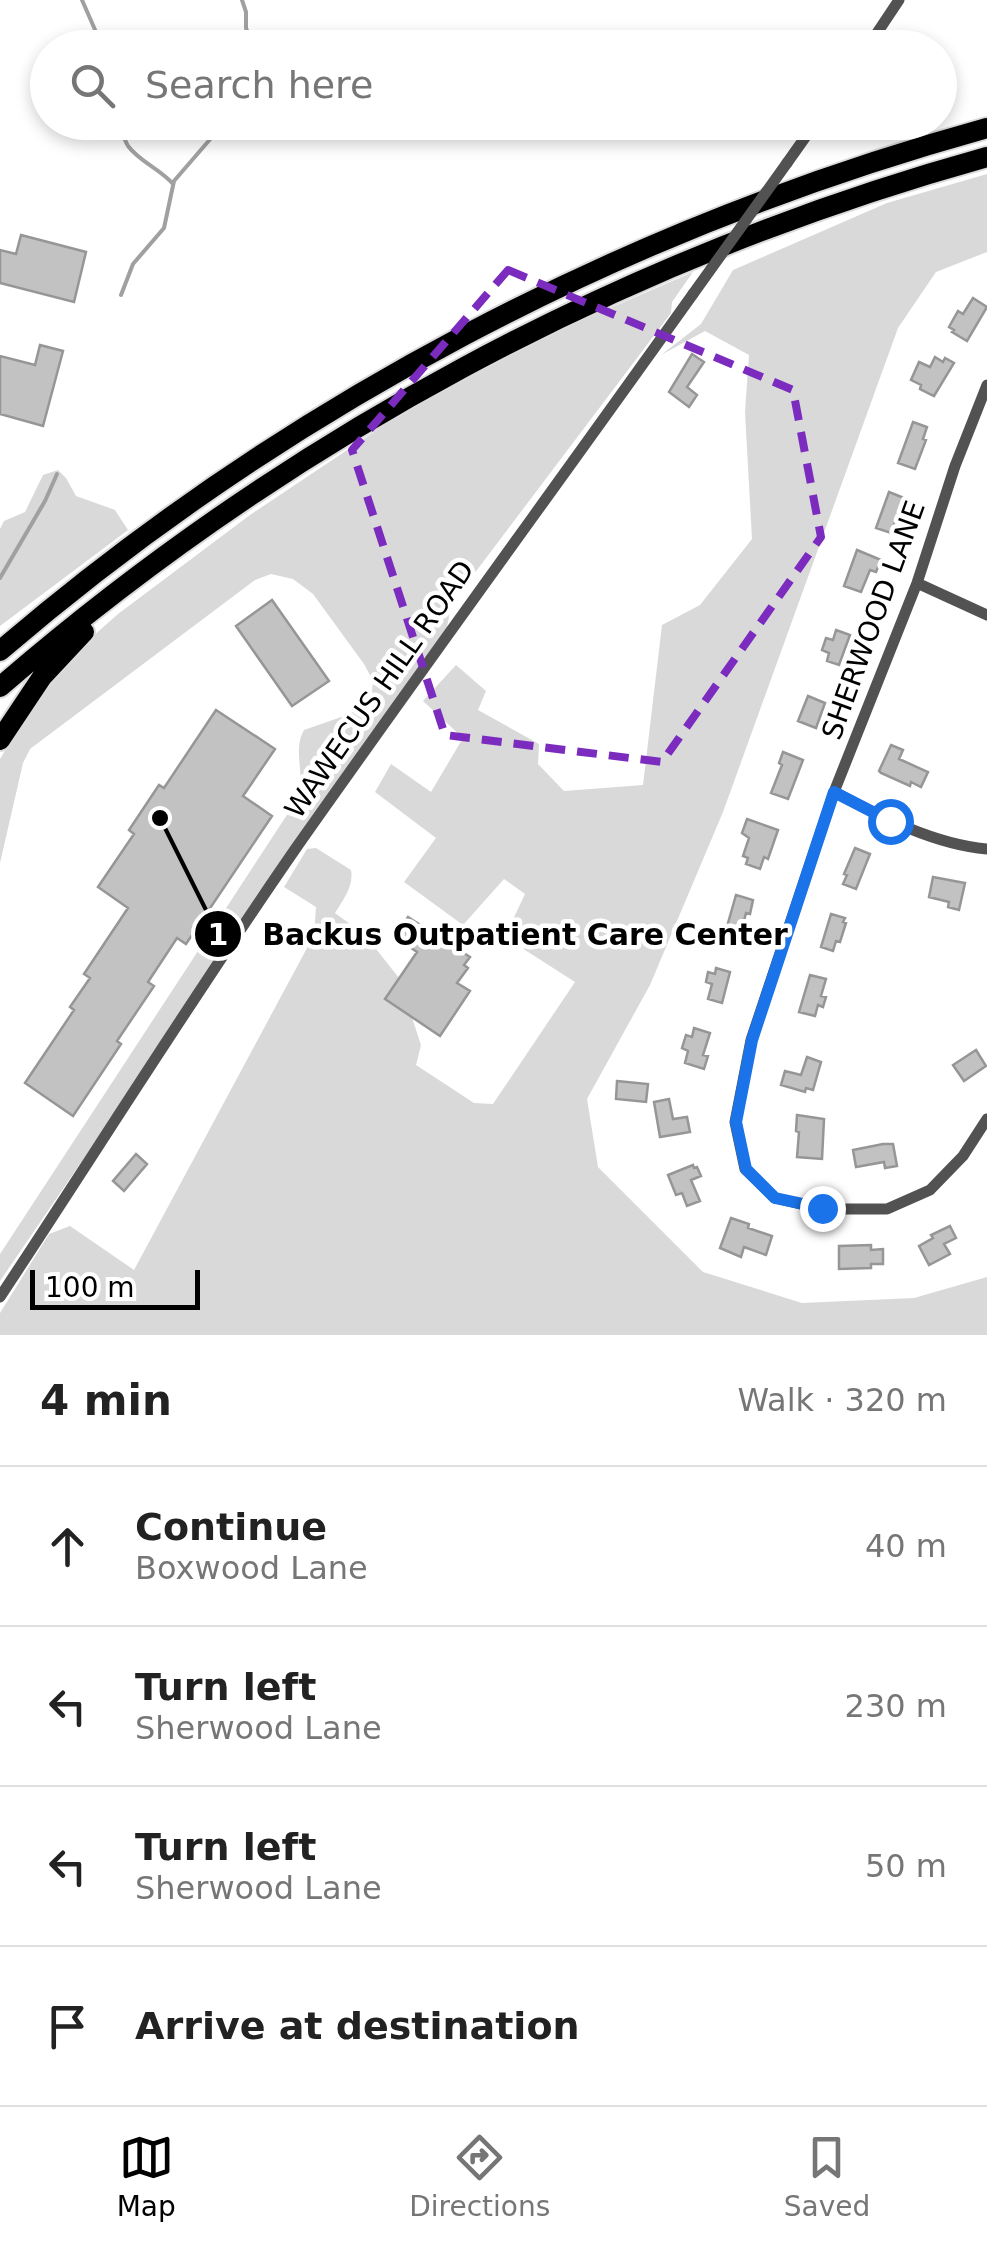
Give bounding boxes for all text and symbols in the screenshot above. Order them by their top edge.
search box [30,30,957,140]
icon: search [65,58,120,113]
text: Search here [145,63,373,107]
street label: SHERWOOD LANE [815,497,932,744]
street label: WAWECUS HILL ROAD [278,554,481,824]
route start [868,799,914,845]
callout: Backus Outpatient Care Center [193,904,808,964]
text: 1 [208,917,228,952]
text: Backus Outpatient Care Center [262,917,788,952]
route end [800,1186,846,1232]
scale bar [30,1265,200,1310]
text: 100 m [45,1271,135,1304]
text: 4 min [40,1376,172,1425]
text: Walk · 320 m [737,1381,947,1419]
text: Continue [135,1505,327,1549]
icon: ahead [40,1519,95,1574]
text: 40 m [865,1527,947,1565]
text: Boxwood Lane [135,1549,368,1587]
text: Turn left [135,1665,316,1709]
icon: left [40,1679,95,1734]
text: 230 m [845,1687,947,1725]
text: Sherwood Lane [135,1709,382,1747]
text: Turn left [135,1825,316,1869]
icon: left [40,1839,95,1894]
text: 50 m [865,1847,947,1885]
text: Sherwood Lane [135,1869,382,1907]
icon: arrive [40,1999,95,2054]
text: Arrive at destination [135,2004,580,2048]
tab: Map [117,2130,176,2223]
tab: Directions [409,2130,550,2223]
tab: Saved [784,2130,870,2223]

